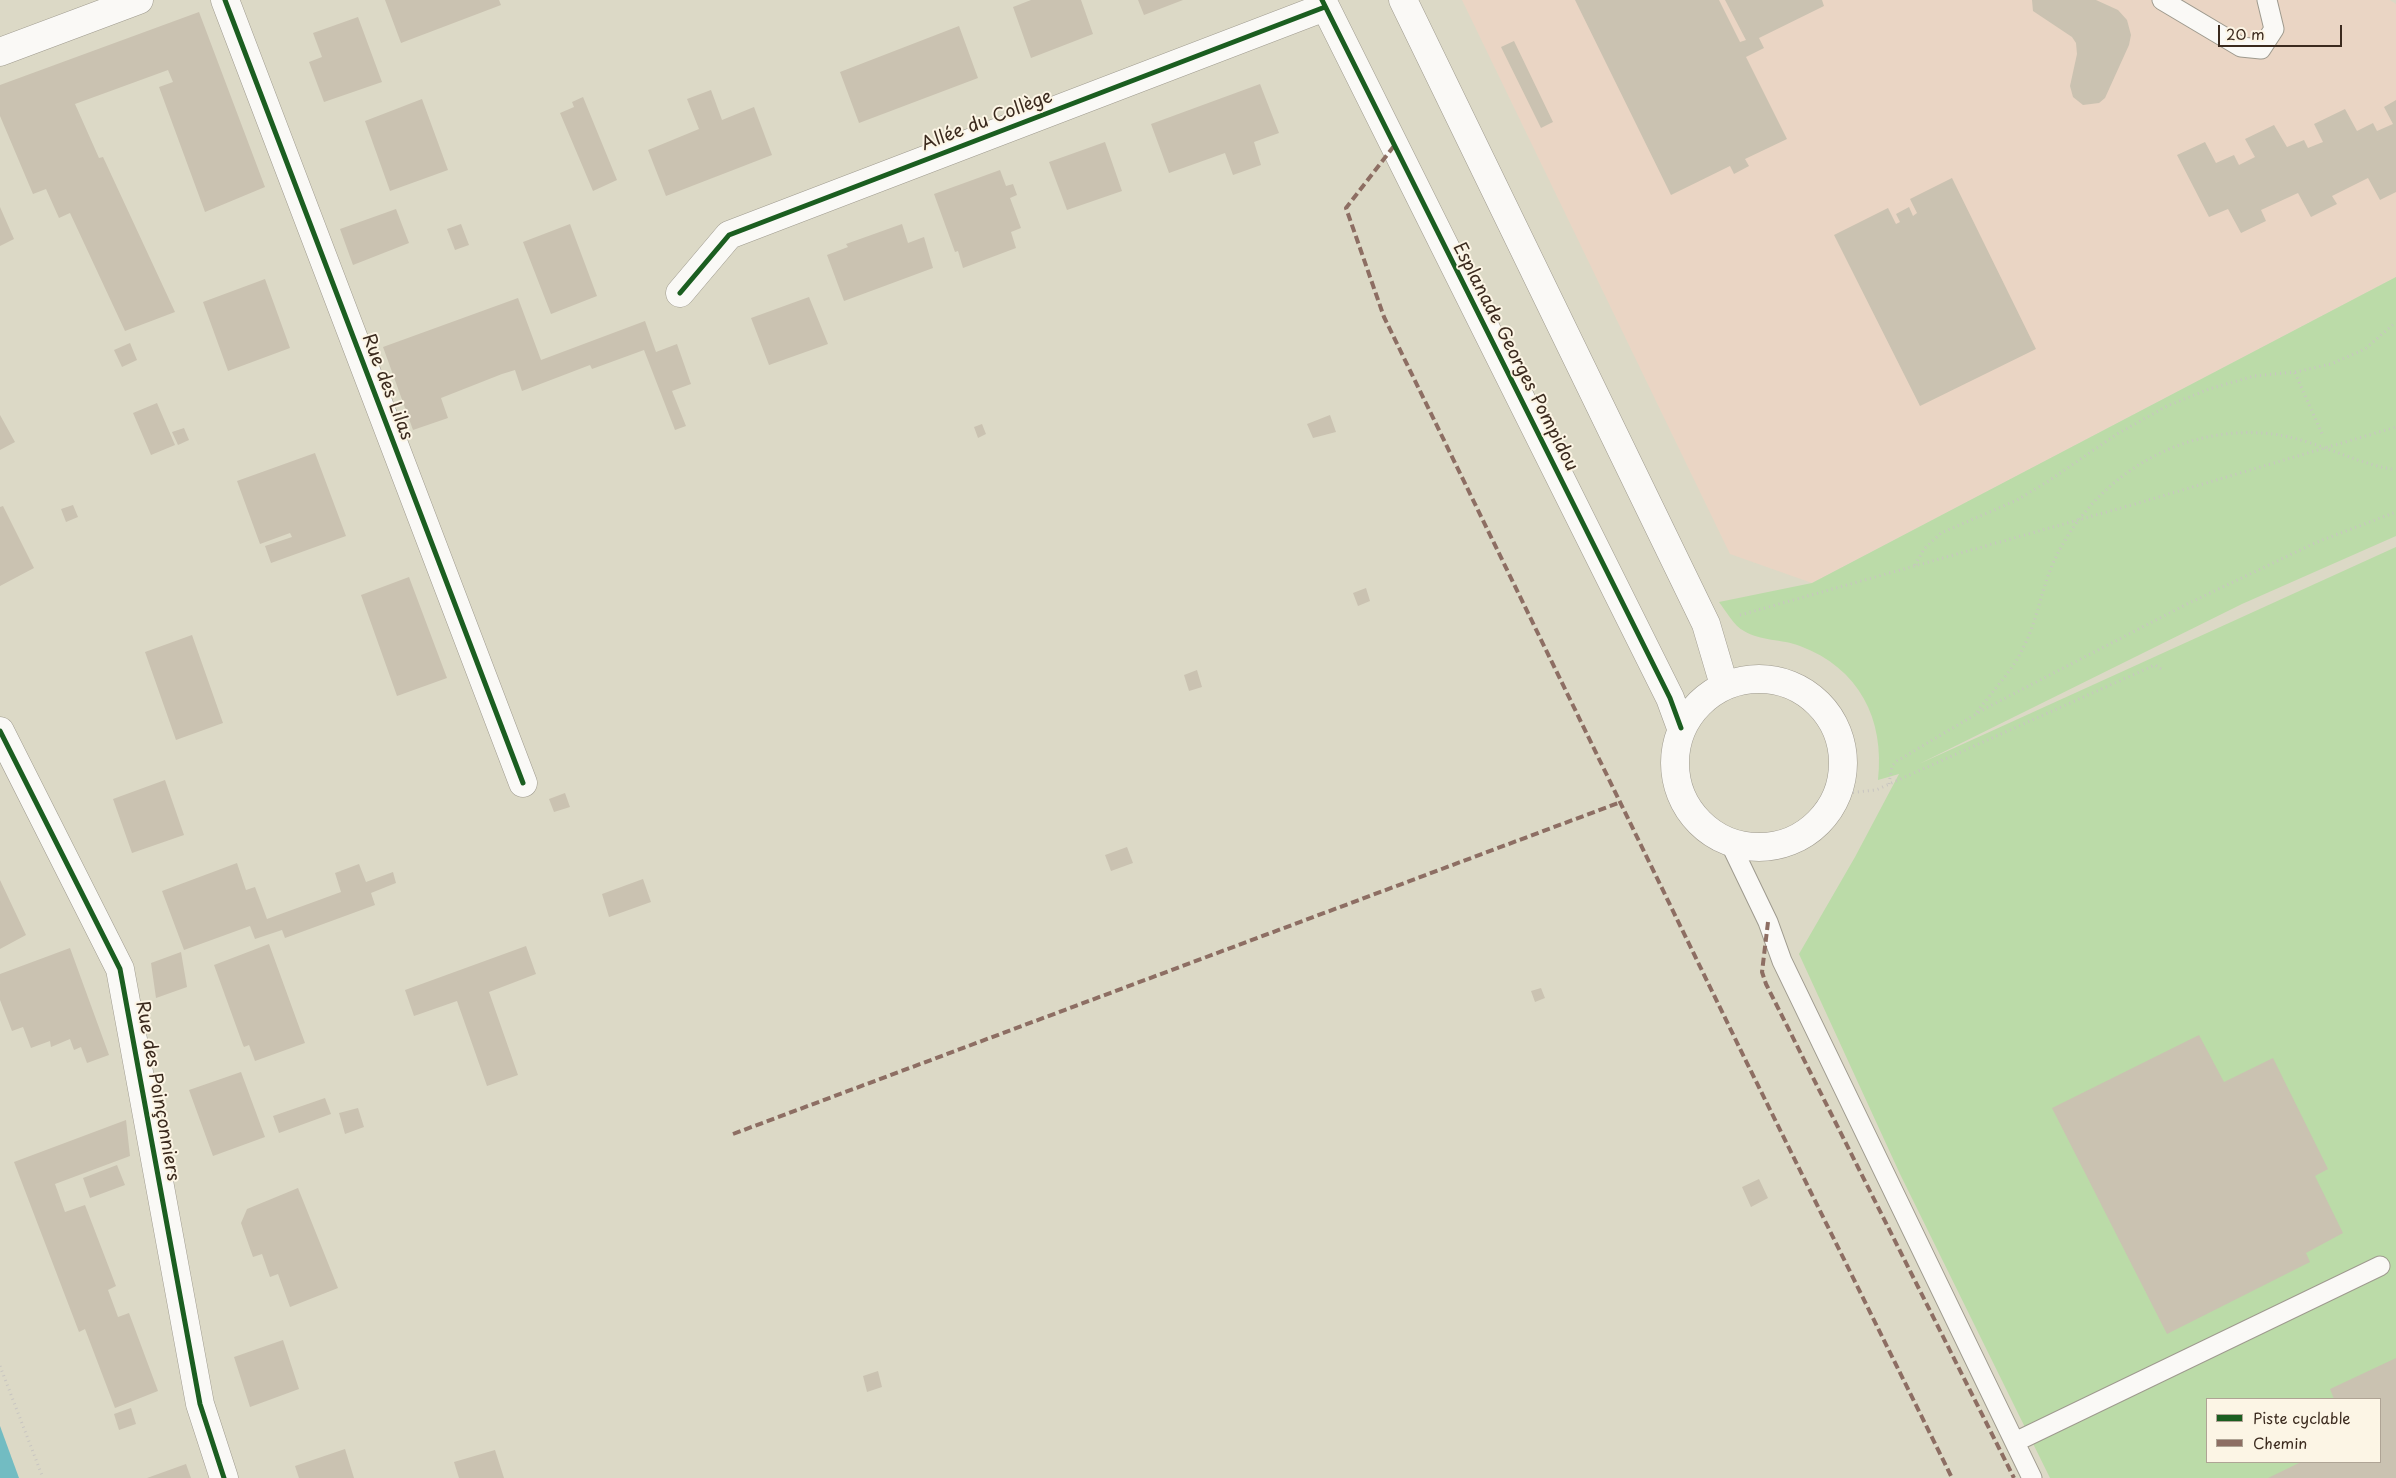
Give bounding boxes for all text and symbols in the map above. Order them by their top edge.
scale bar [2221,15,2345,47]
text: 20 m [2226,22,2265,45]
street label: Allée du Collège [918,86,1056,156]
street label: Esplanade Georges Pompidou [1448,239,1582,475]
street label: Rue des Lilas [357,331,417,443]
street label: Rue des Poinçonniers [131,999,183,1183]
legend [2206,1398,2381,1463]
text: Piste cyclable [2253,1406,2350,1429]
text: Chemin [2253,1431,2307,1454]

